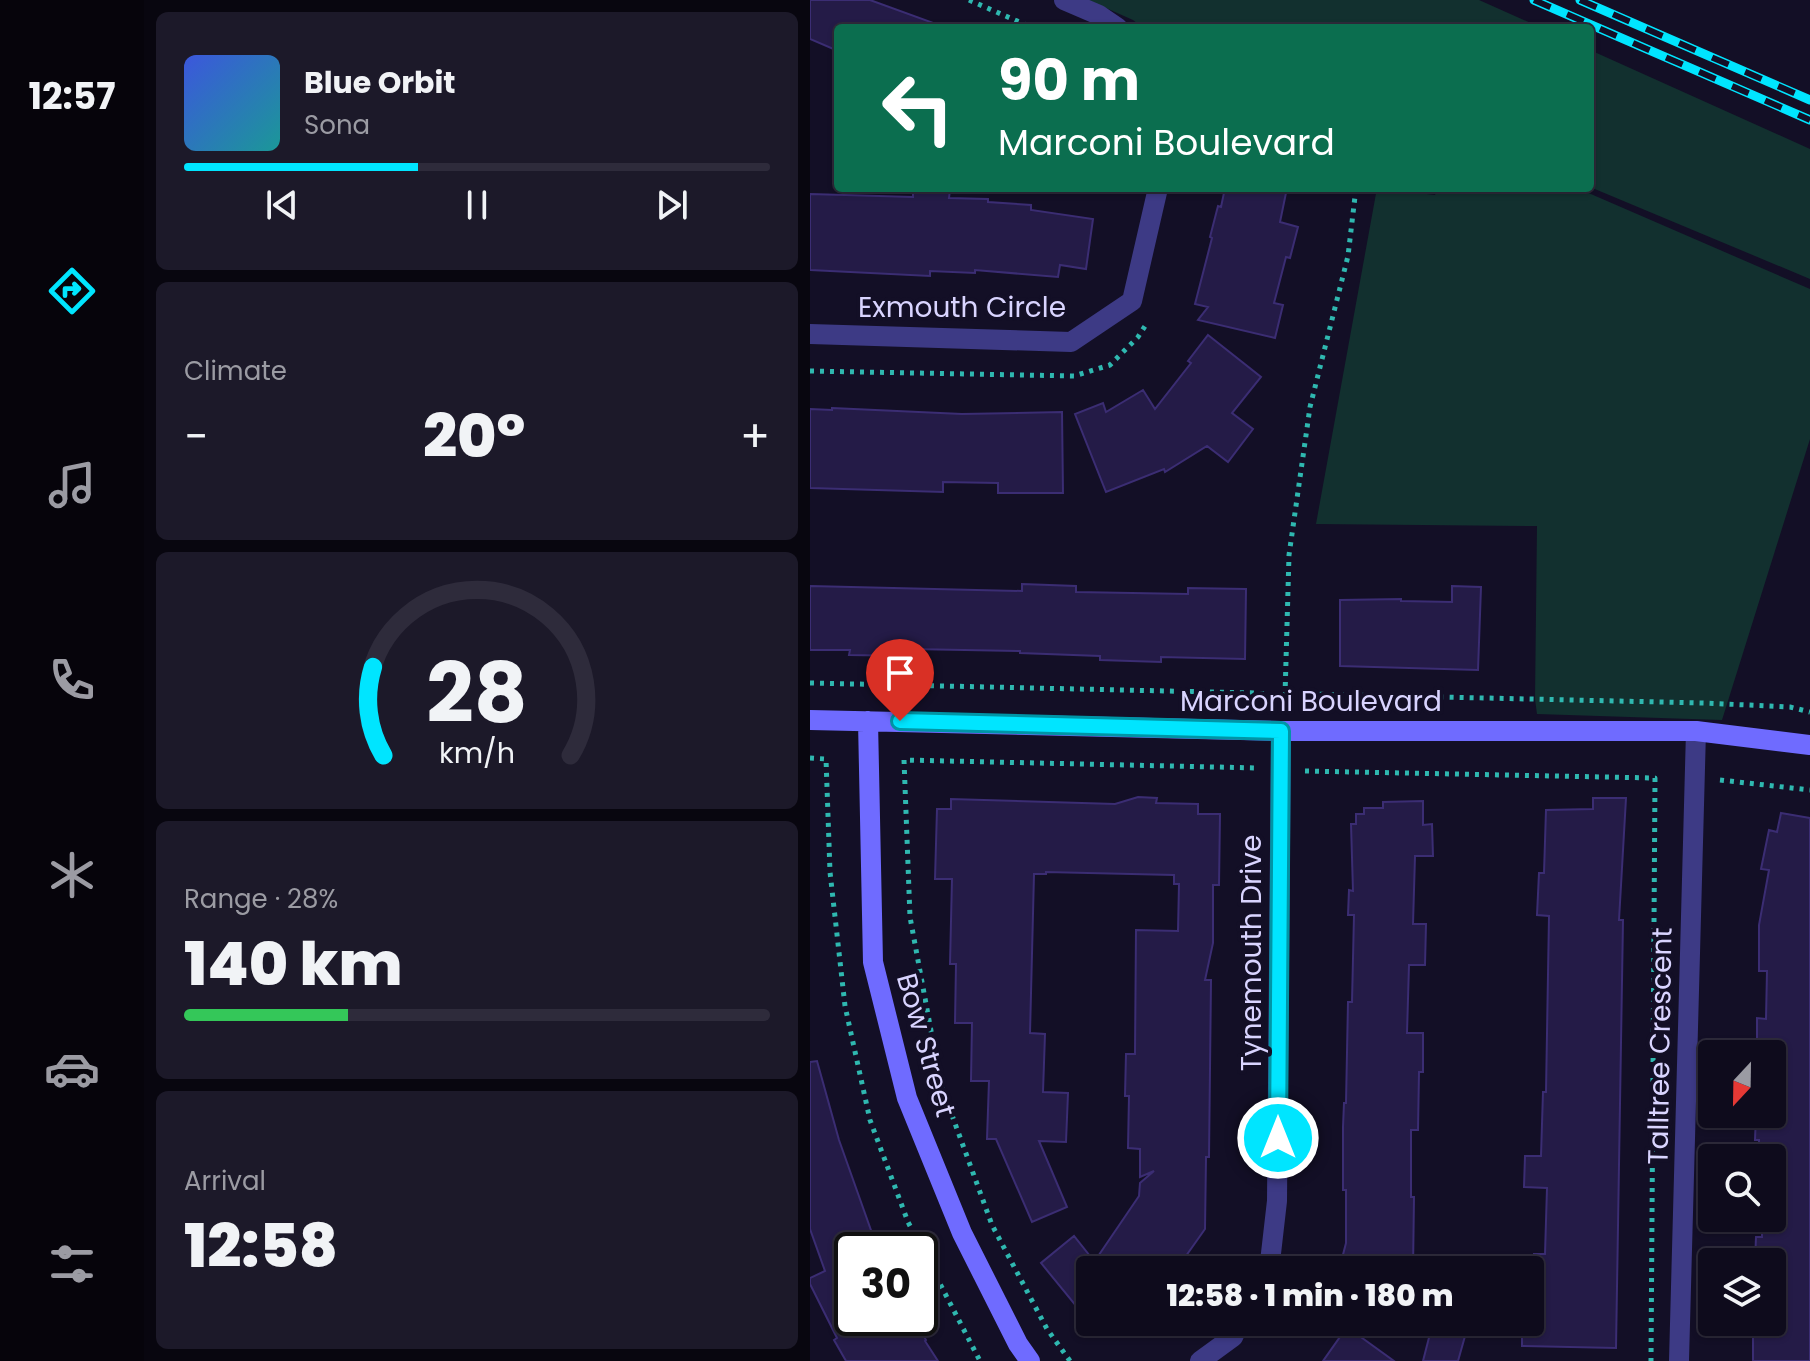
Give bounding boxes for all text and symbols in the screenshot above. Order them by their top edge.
text: 90 m [998,41,1140,120]
icon: left [866,56,970,160]
text: Blue Orbit [304,61,456,104]
text: 12:57 [29,71,115,122]
text: Sona [304,107,370,143]
text: Marconi Boulevard [998,117,1335,168]
icon: previous [260,183,304,227]
icon: pause [455,183,499,227]
icon: next [650,183,694,227]
icon: directions [44,263,100,319]
street label: Exmouth Circle [858,288,1066,327]
text: Climate [184,353,287,389]
text: 20° [423,394,525,478]
text: − [184,406,208,467]
text: + [740,406,770,467]
icon: music [44,457,100,513]
text: 28 [426,635,528,751]
pin [866,639,934,721]
icon: arrive [878,651,922,695]
icon: phone [44,652,100,708]
street label: Marconi Boulevard [1180,682,1442,721]
text: km/h [439,734,515,774]
street label: Tynemouth Drive [1232,835,1271,1071]
icon: climate [44,847,100,903]
text: Range · 28% [184,881,338,917]
text: 140 km [184,922,402,1006]
street label: Talltree Crescent [1638,927,1682,1165]
street label: Bow Street [887,969,965,1121]
north arrow [1698,1040,1786,1128]
map controls [1698,1040,1786,1336]
icon: car [44,1041,100,1097]
position arrow [1236,1096,1320,1180]
button: search [1698,1144,1786,1232]
text: Arrival [184,1163,266,1199]
text: 12:58 [184,1204,338,1288]
speed limit sign: 30 [834,1232,938,1336]
icon: filters [44,1236,100,1292]
button: layers [1698,1248,1786,1336]
text: 12:58 · 1 min · 180 m [1166,1274,1454,1317]

